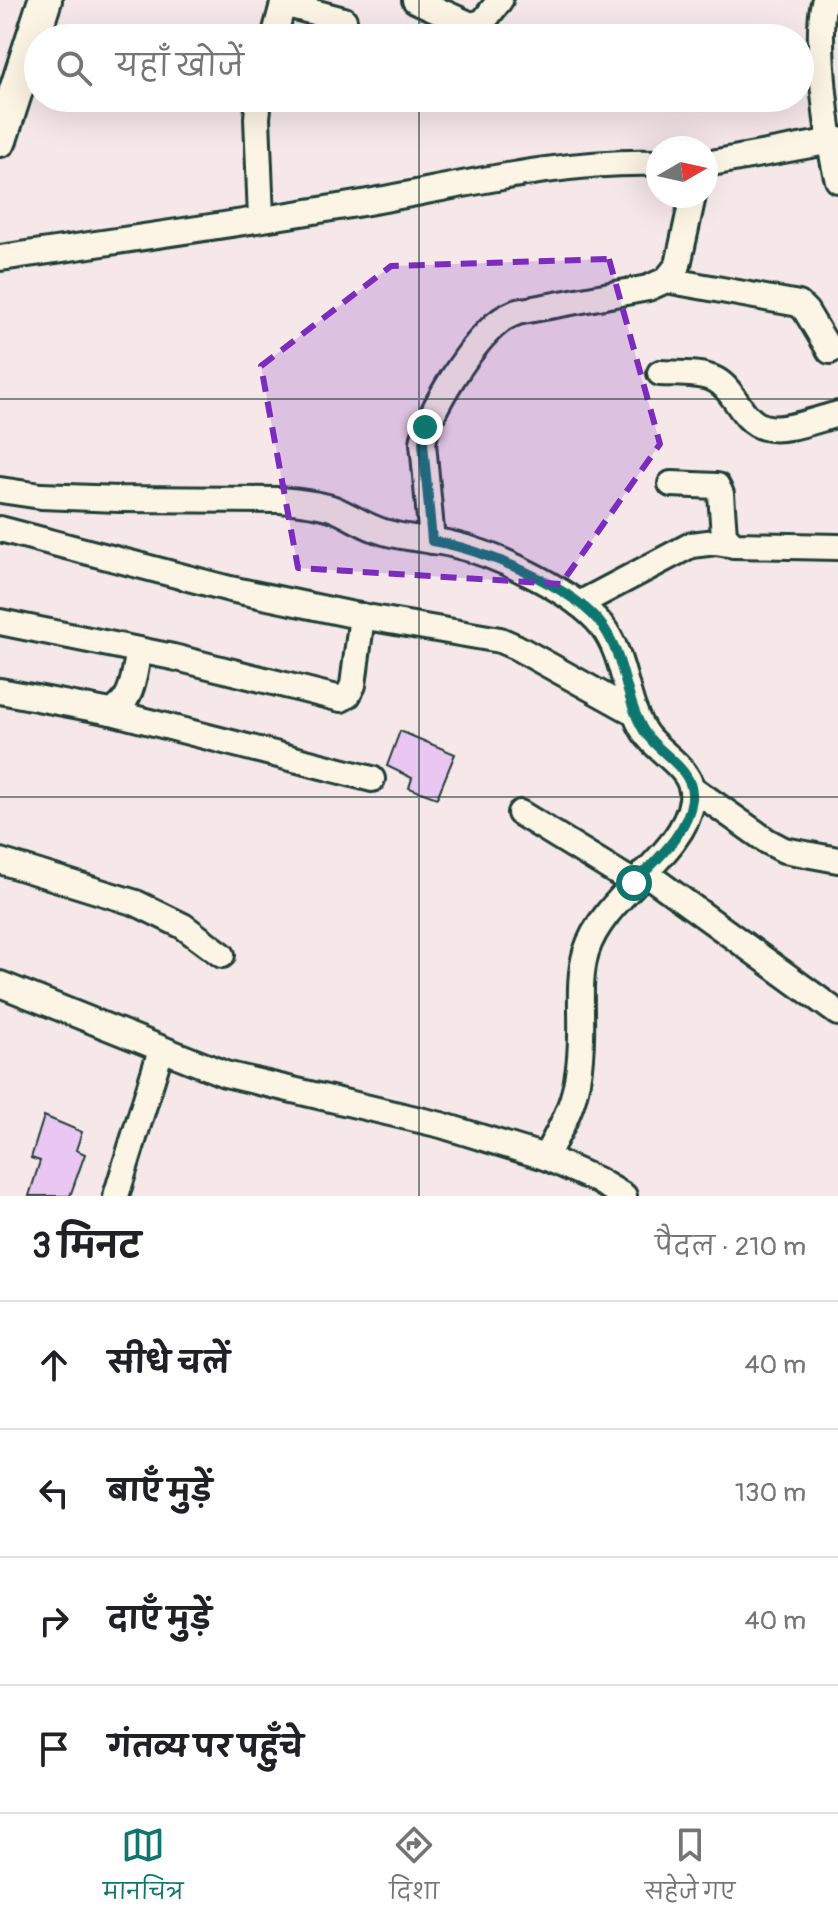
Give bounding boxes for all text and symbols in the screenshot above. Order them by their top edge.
search box [24,24,814,112]
icon: search [52,46,96,90]
text: यहाँ खोजें [116,48,244,85]
north arrow [646,136,718,208]
route end [407,409,443,445]
route start [616,865,652,901]
text: 3 मिनट [32,1225,141,1268]
text: पैदल · 210 m [655,1231,806,1263]
icon: ahead [32,1343,76,1387]
text: सीधे चलें [108,1345,230,1382]
text: 40 m [744,1349,806,1381]
icon: left [32,1471,76,1515]
text: बाएँ मुड़ें [108,1473,212,1510]
text: 130 m [735,1477,806,1509]
icon: right [32,1599,76,1643]
text: दाएँ मुड़ें [108,1601,211,1638]
text: 40 m [744,1605,806,1637]
icon: arrive [32,1727,76,1771]
text: गंतव्य पर पहुँचे [108,1729,303,1766]
tab: मानचित्र [103,1823,184,1916]
tab: दिशा [389,1823,439,1916]
tab: सहेजे गए [645,1823,735,1916]

